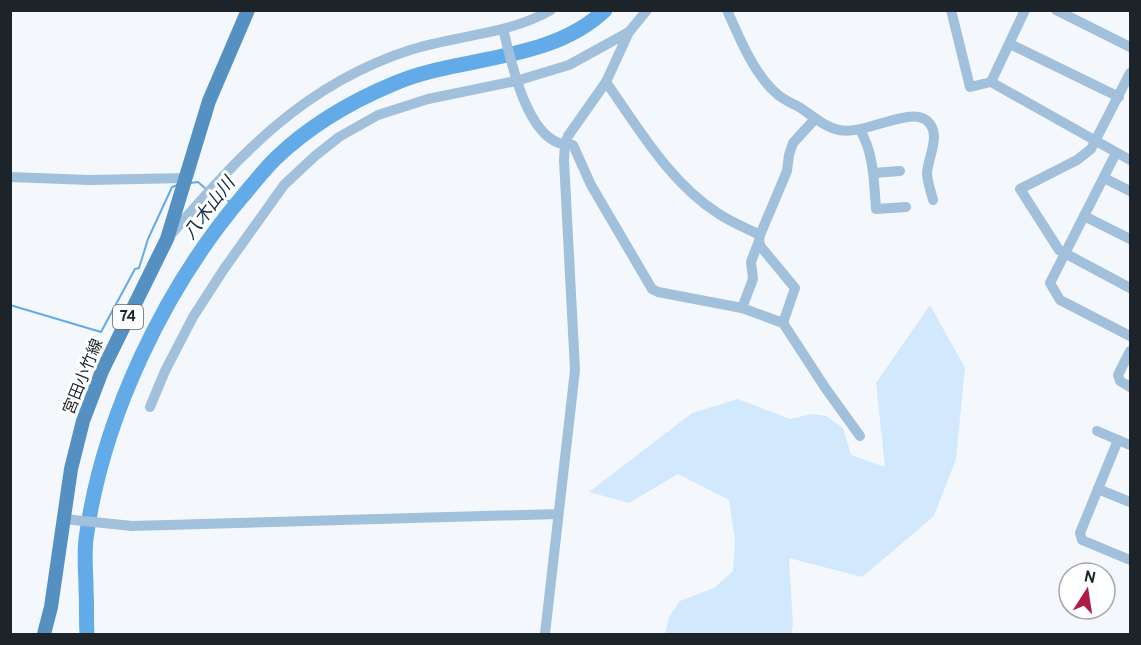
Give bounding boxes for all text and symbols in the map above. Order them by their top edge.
water label: 八木山川 [179,172,242,245]
road number: 74 [113,305,143,329]
street label: 宮田小竹線 [60,336,108,418]
north arrow [1057,561,1117,621]
text: N [1082,567,1097,589]

